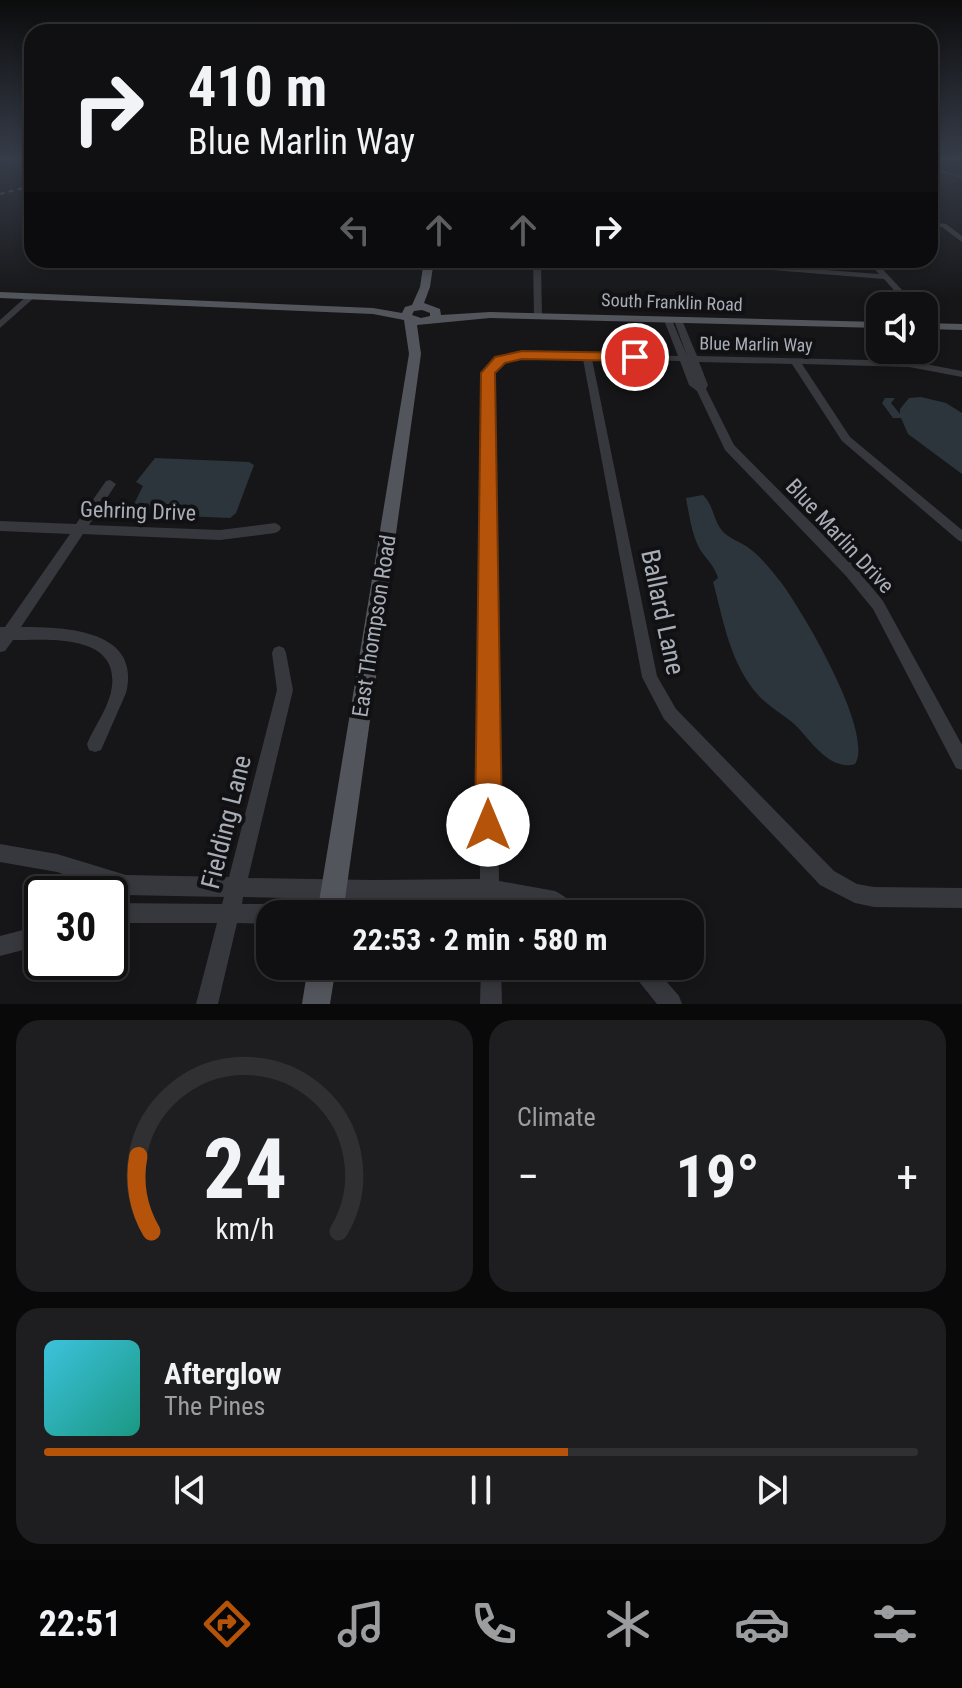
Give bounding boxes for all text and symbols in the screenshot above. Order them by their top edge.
text: 410 m [188,54,327,120]
icon: right [56,56,160,160]
text: Blue Marlin Way [188,121,415,163]
icon: left [333,208,377,252]
icon: ahead [417,208,461,252]
icon: ahead [501,208,545,252]
icon: right [585,208,629,252]
street label: South Franklin Road [601,289,743,315]
map controls [866,292,938,364]
button: sound [866,292,938,364]
pin [601,323,669,391]
street label: Blue Marlin Way [699,333,813,355]
icon: arrive [613,335,657,379]
street label: Blue Marlin Drive [781,474,899,598]
street label: Gehring Drive [80,496,196,526]
street label: East Thompson Road [347,533,401,719]
street label: Ballard Lane [635,547,691,677]
street label: Fielding Lane [195,752,257,892]
position arrow [446,783,530,867]
speed limit sign: 30 [24,876,128,980]
text: 22:53 · 2 min · 580 m [353,922,607,957]
text: Climate [517,1102,596,1132]
text: 24 [202,1121,287,1218]
text: 19° [676,1141,760,1212]
text: − [517,1151,539,1203]
text: + [896,1151,918,1203]
text: km/h [215,1212,274,1246]
text: Afterglow [164,1356,282,1391]
text: The Pines [164,1391,265,1421]
icon: previous [168,1468,212,1512]
icon: pause [459,1468,503,1512]
icon: next [750,1468,794,1512]
icon: directions [199,1596,255,1652]
icon: music [333,1596,389,1652]
icon: phone [466,1596,522,1652]
icon: climate [600,1596,656,1652]
icon: car [734,1596,790,1652]
icon: filters [867,1596,923,1652]
text: 22:51 [39,1603,121,1645]

